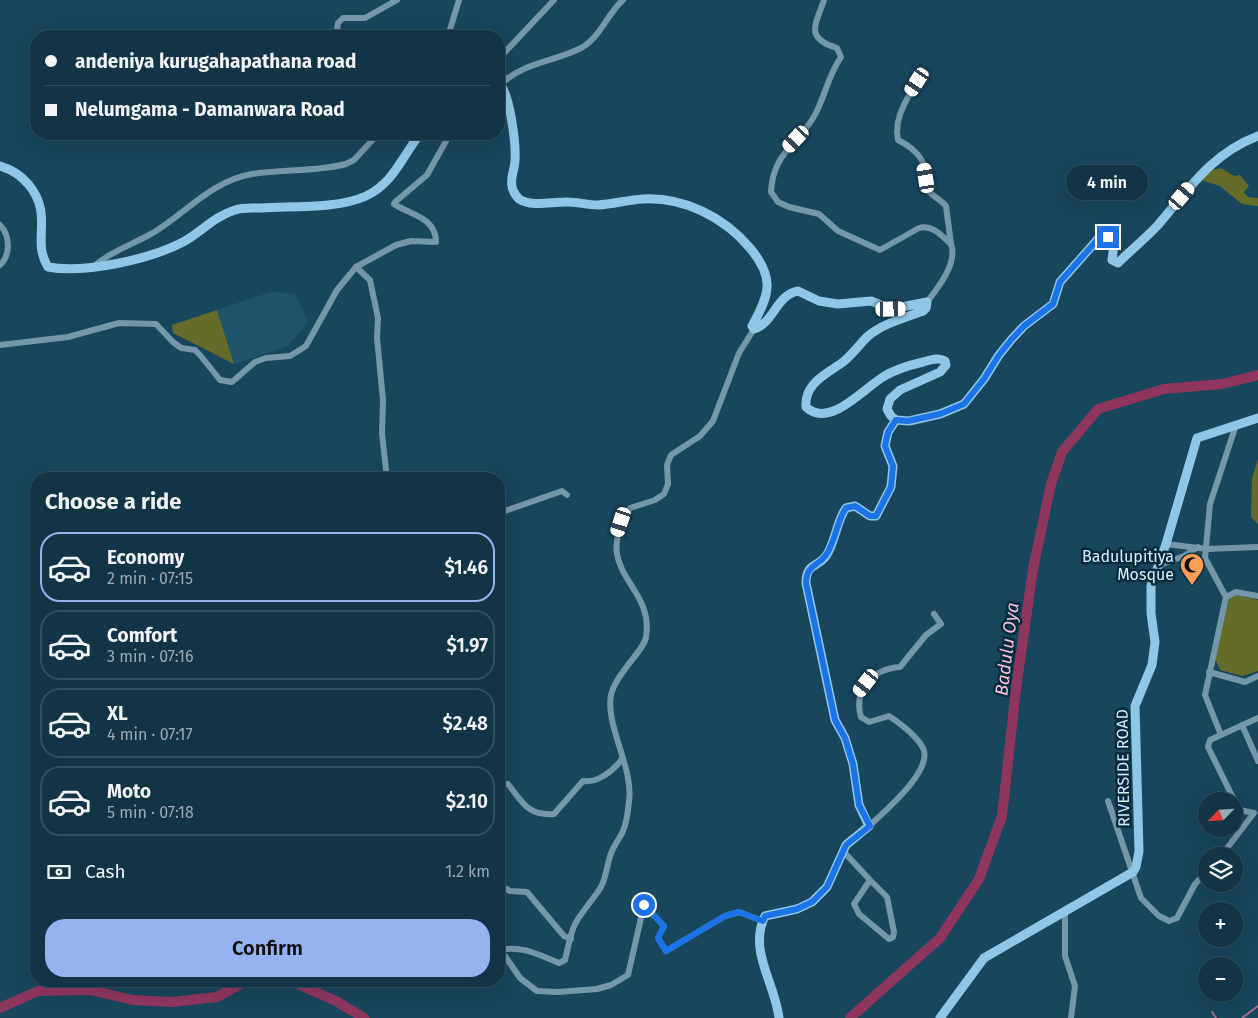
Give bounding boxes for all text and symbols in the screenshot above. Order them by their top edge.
text: andeniya kurugahapathana road [75,50,356,73]
car [902,65,931,99]
text: Nelumgama - Damanwara Road [75,98,345,121]
car [780,123,811,155]
car [916,162,935,194]
callout: 4 min [1067,164,1149,200]
text: 4 min [1087,173,1127,192]
car [1166,180,1197,212]
route end [1097,226,1119,248]
car [875,301,906,317]
text: Choose a ride [45,488,181,515]
car [609,505,632,539]
icon: car [47,545,92,590]
text: Economy [107,546,184,569]
place label: Badulupitiya Mosque [1082,547,1174,584]
mosque icon: Badulupitiya Mosque [1179,552,1205,586]
text: $1.46 [444,556,488,579]
text: 2 min · 07:15 [107,569,193,588]
water label: Badulu Oya [990,601,1024,697]
icon: car [47,623,92,668]
text: Comfort [107,624,177,647]
text: $1.97 [446,634,488,657]
text: 3 min · 07:16 [107,647,194,666]
car [850,667,881,699]
icon: car [47,701,92,746]
text: XL [107,702,128,725]
street label: RIVERSIDE ROAD [1112,709,1134,827]
text: $2.48 [443,712,488,735]
text: 4 min · 07:17 [107,725,193,744]
icon: car [47,779,92,824]
text: Moto [107,780,151,803]
text: $2.10 [446,790,488,813]
north arrow [1198,792,1242,838]
map controls [1198,792,1243,1002]
text: 5 min · 07:18 [107,803,194,822]
button: layers [1198,847,1243,892]
icon: cash [45,858,73,886]
text: Cash [85,860,126,883]
text: 1.2 km [445,862,490,881]
route start [633,894,655,916]
button: + [1198,902,1243,947]
button: Confirm [45,919,490,977]
button: − [1198,957,1243,1002]

